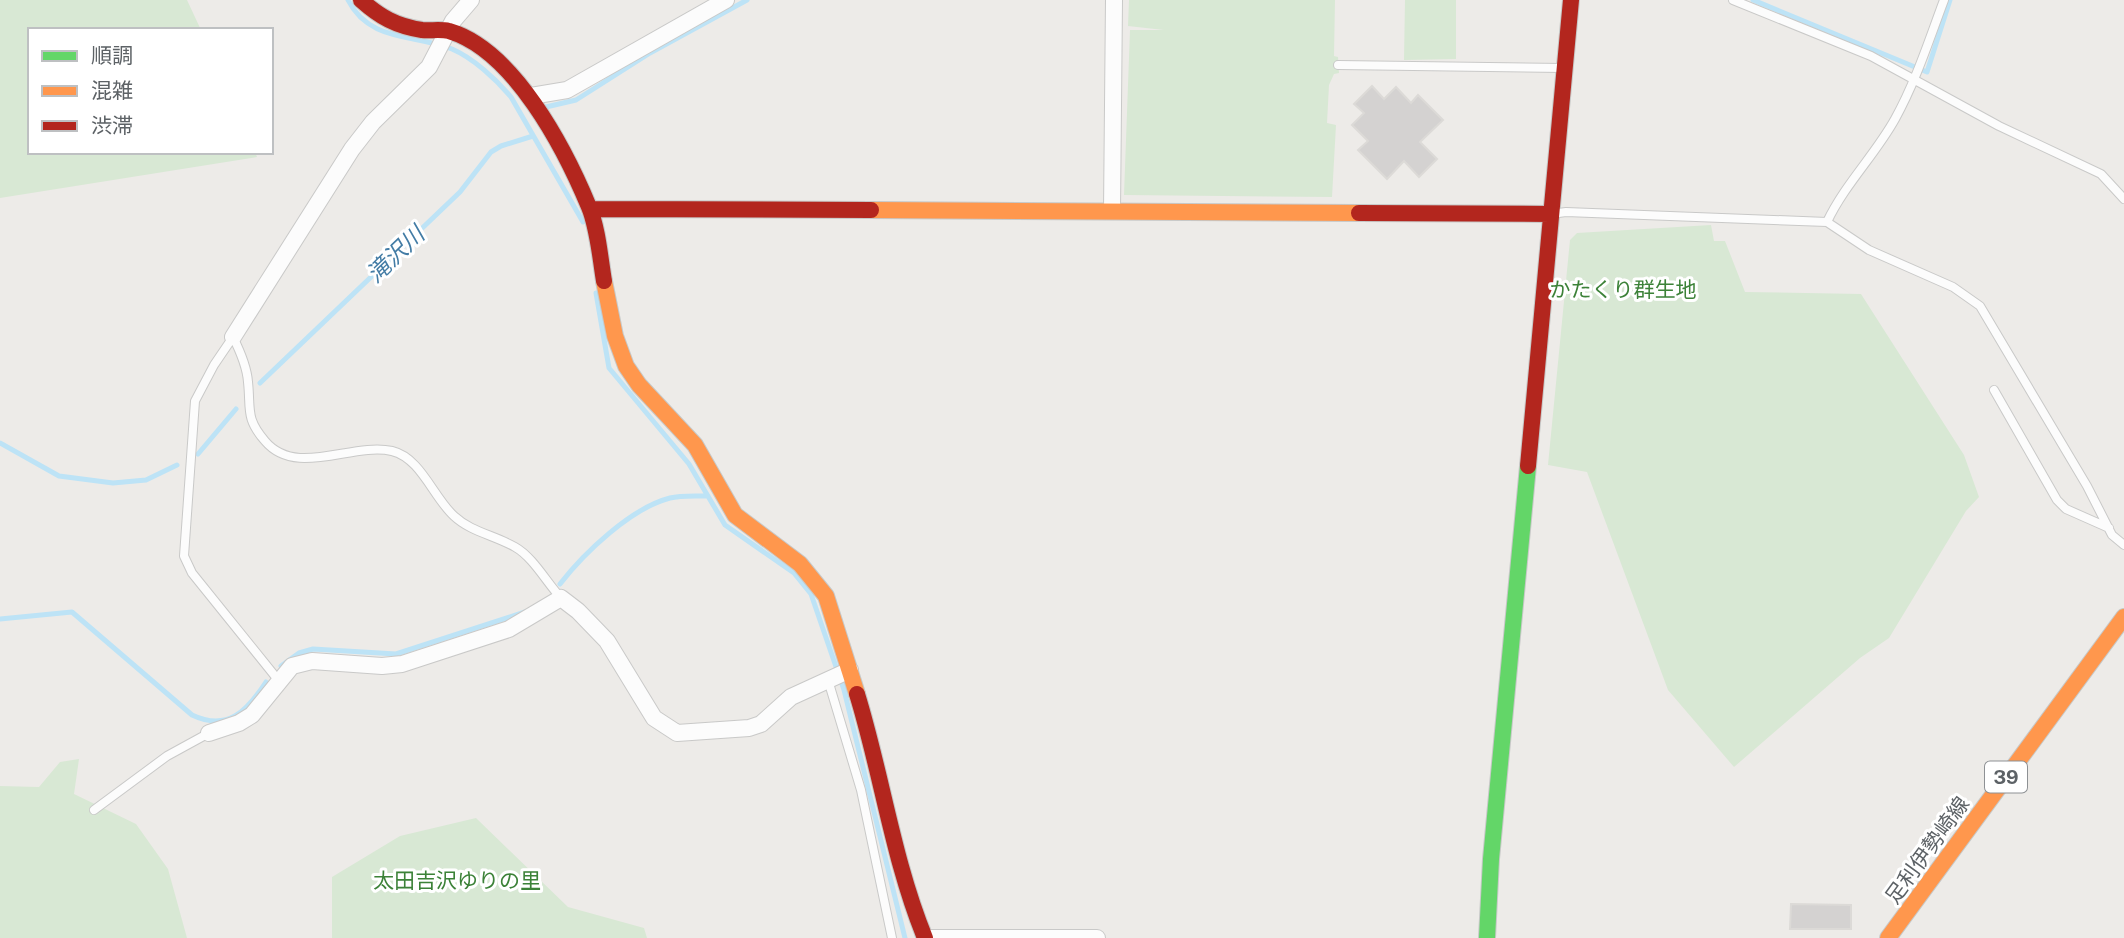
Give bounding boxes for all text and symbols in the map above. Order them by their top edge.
legend [28,28,273,154]
text: 順調 [91,43,133,68]
text: 混雑 [91,78,133,103]
text: 渋滞 [91,113,133,138]
water label: 滝沢川 [361,218,431,288]
park label: かたくり群生地 [1550,277,1697,302]
road number: 39 [1985,762,2027,792]
street label: 足利伊勢崎線 [1880,792,1974,908]
park label: 太田吉沢ゆりの里 [373,868,541,893]

